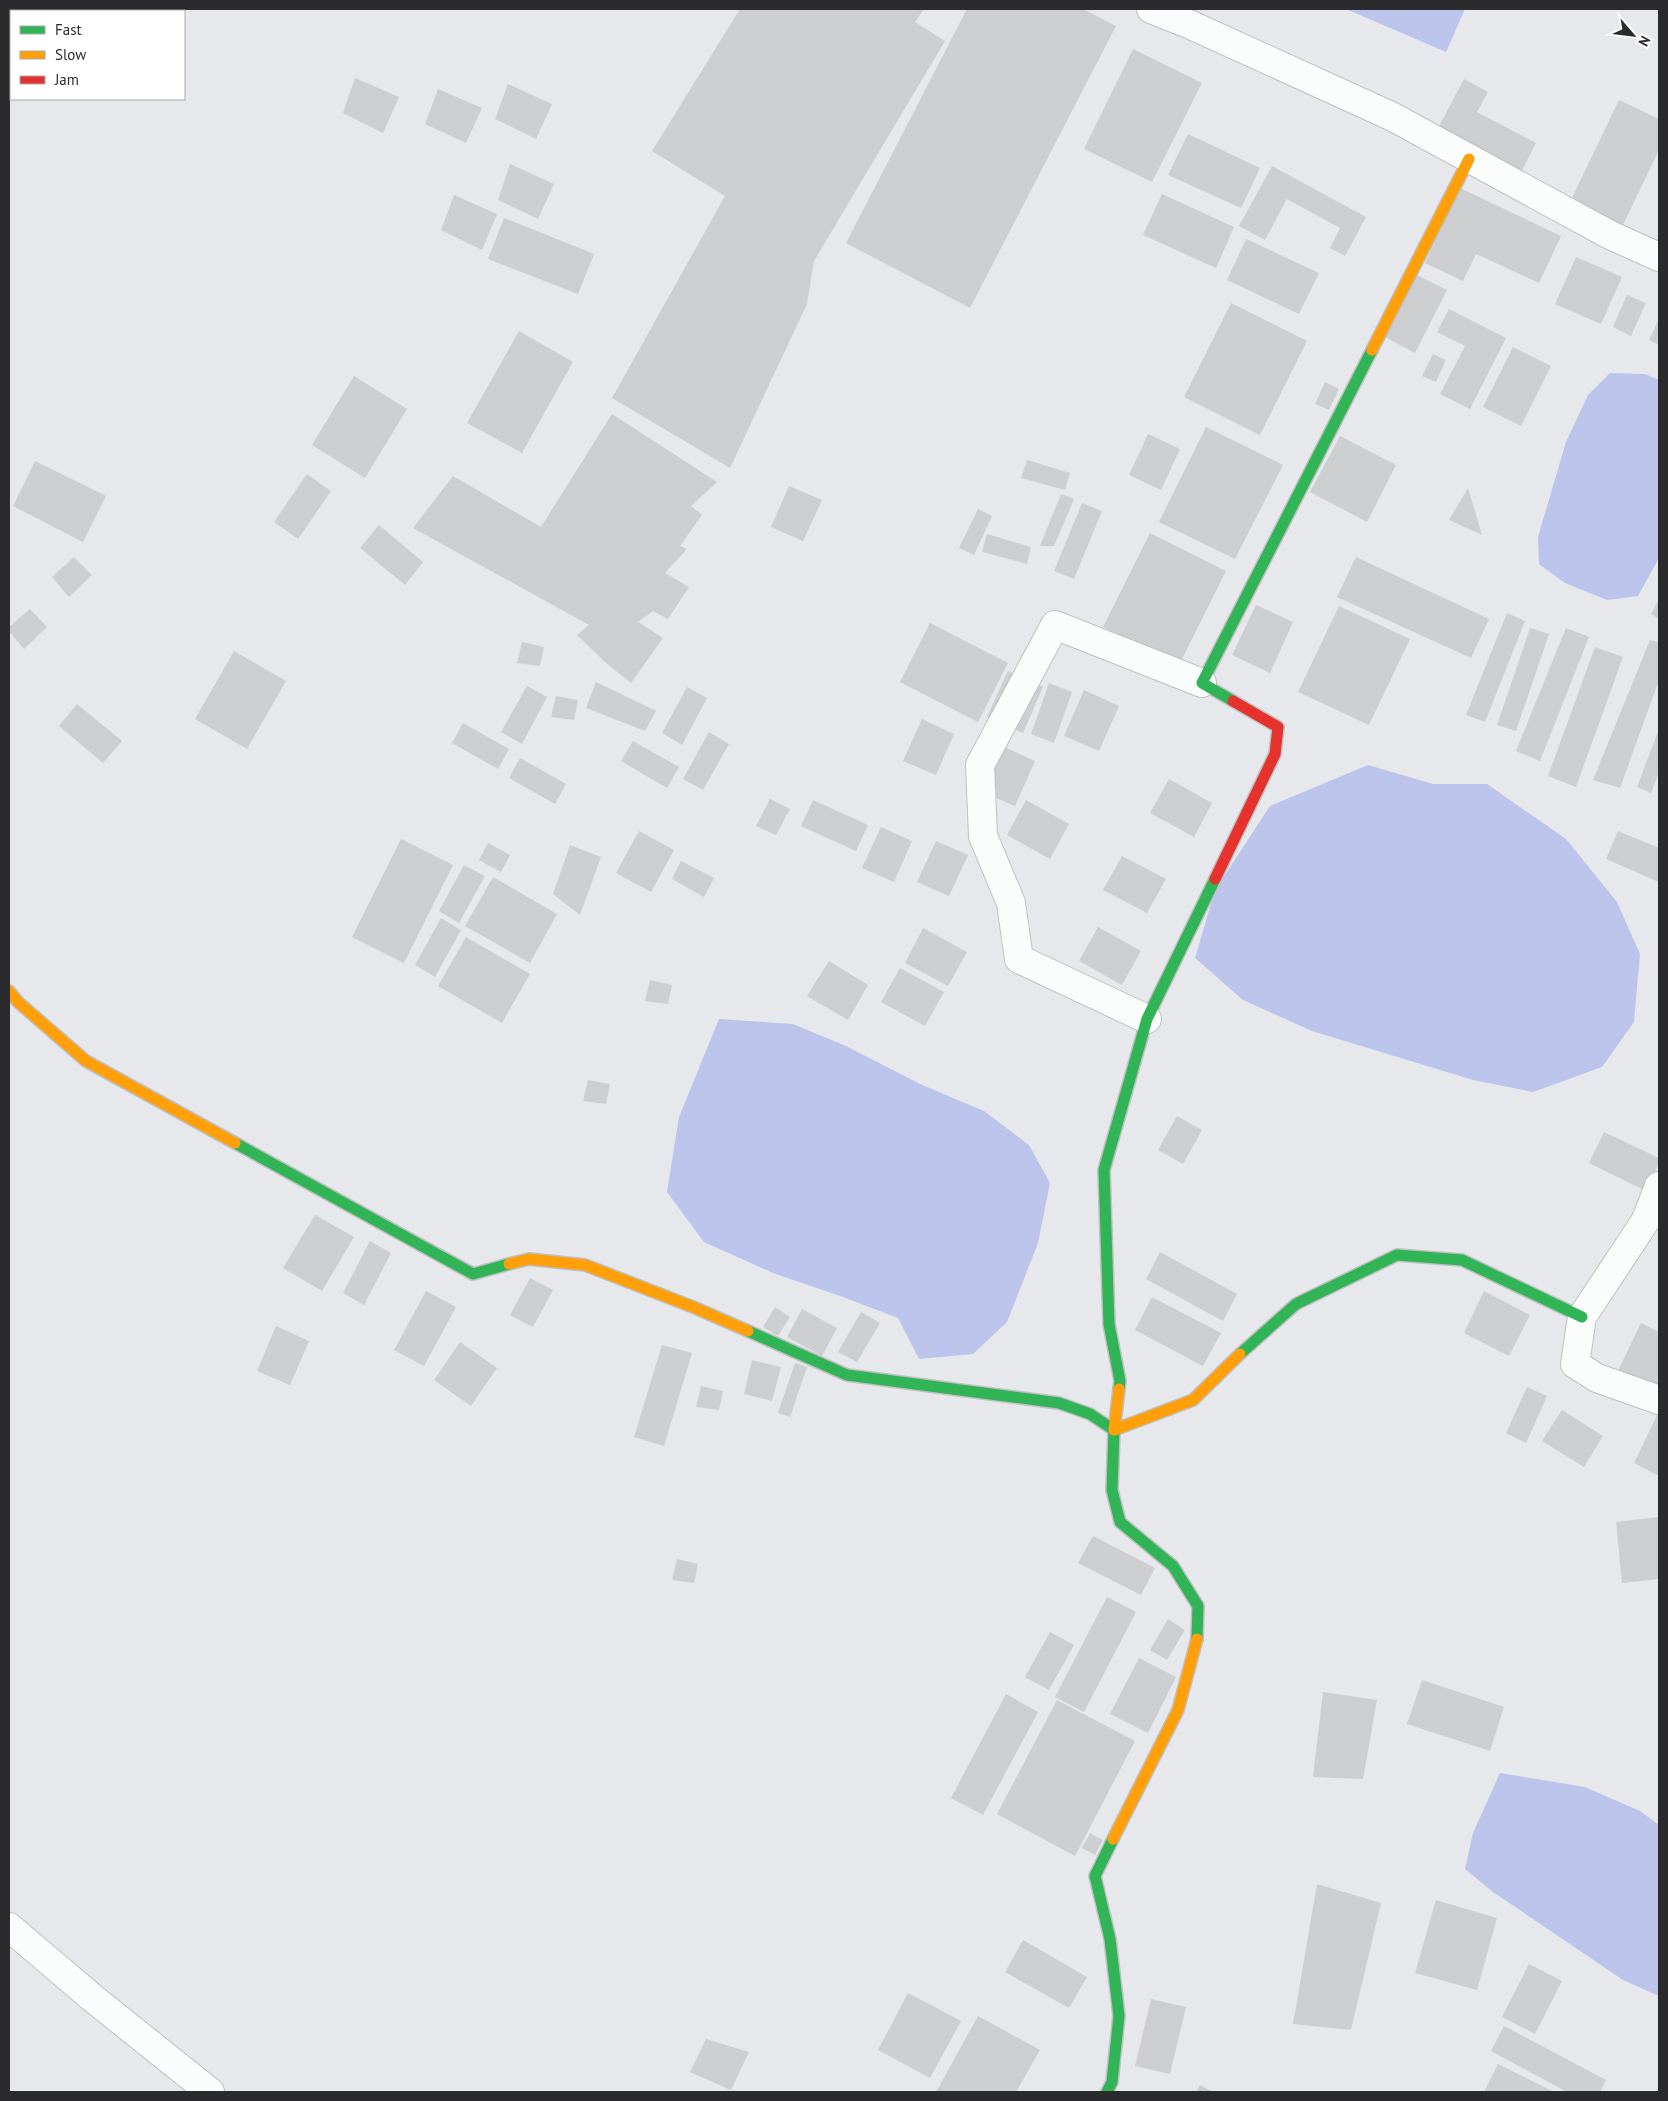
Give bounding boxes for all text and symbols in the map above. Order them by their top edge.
legend [10,10,185,100]
north arrow [1608,10,1658,60]
text: Fast [55,20,82,39]
text: N [1634,33,1655,49]
text: Slow [55,45,86,64]
text: Jam [54,70,79,89]

